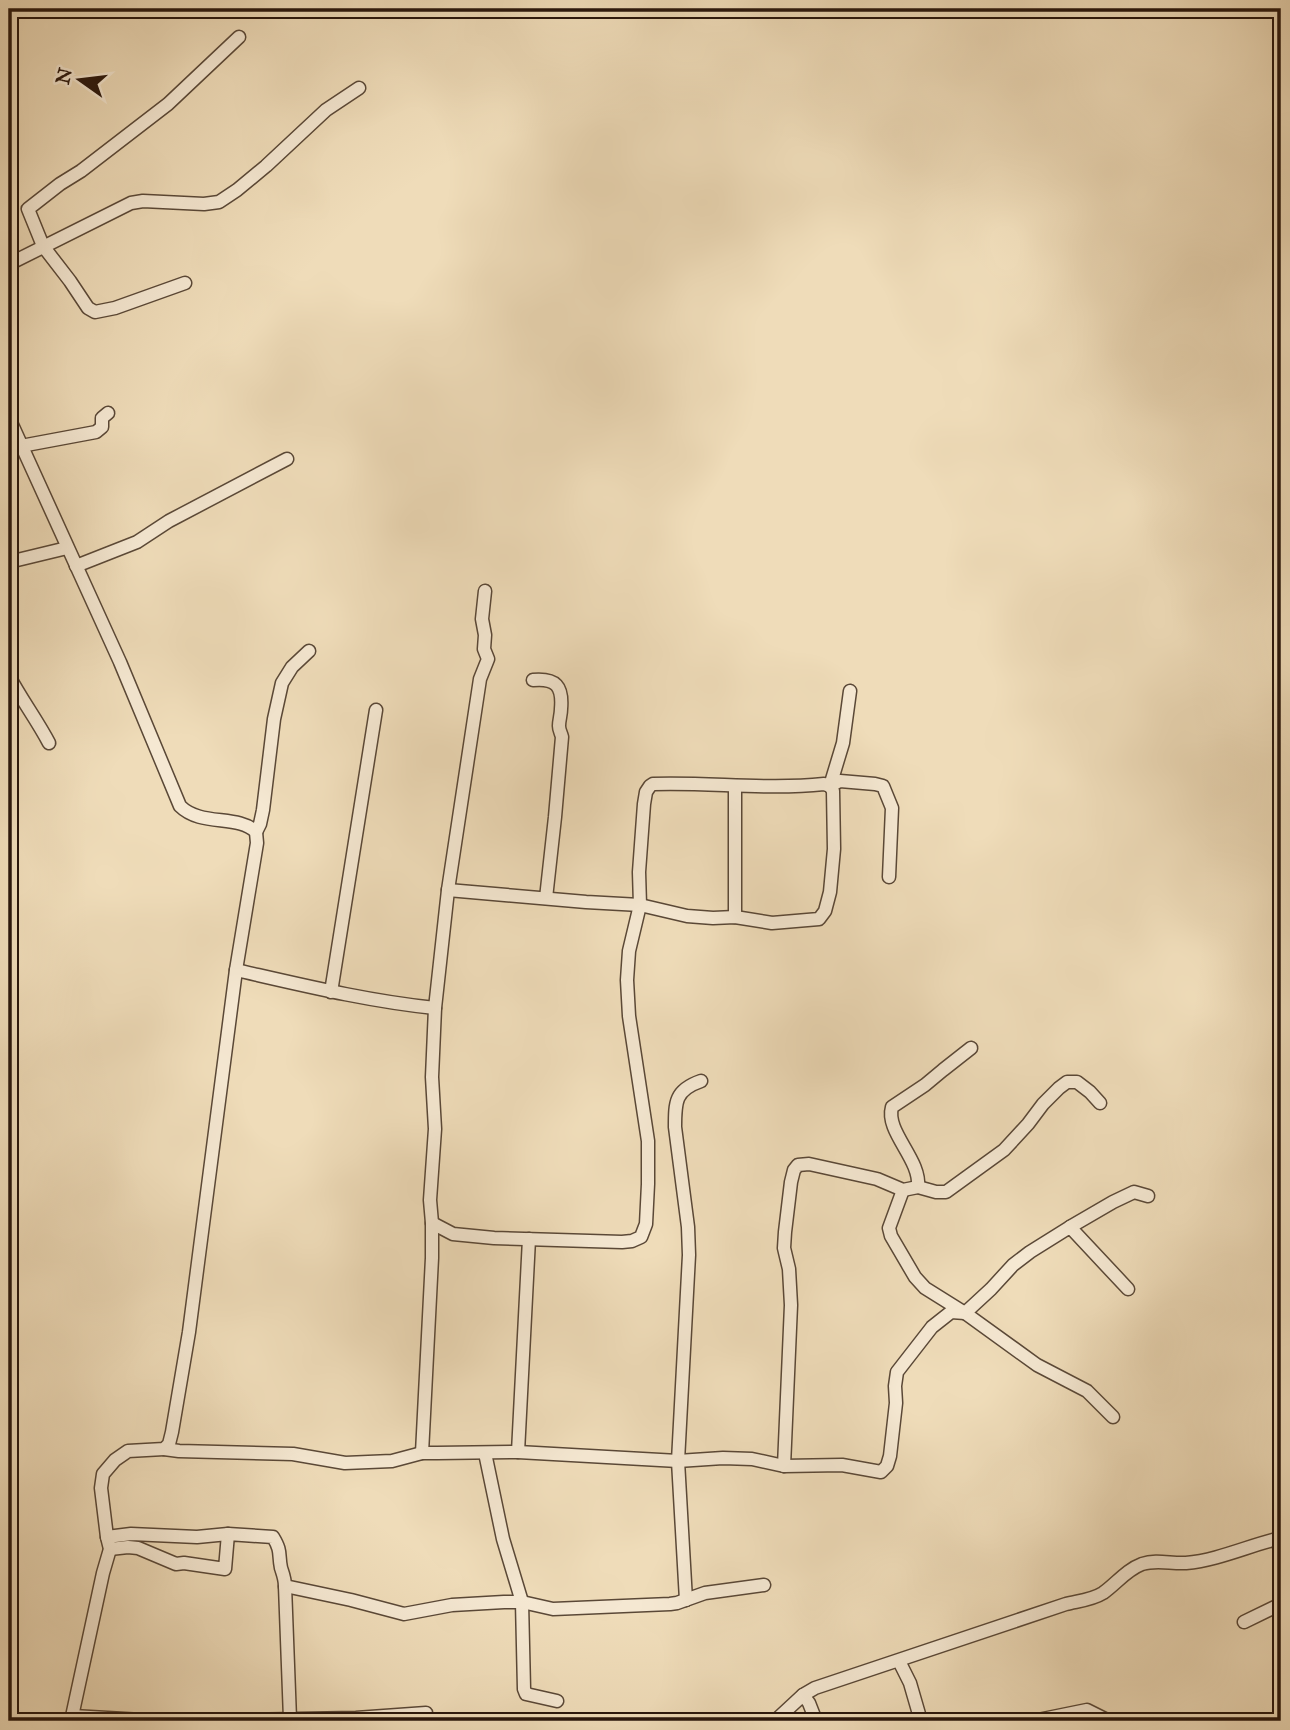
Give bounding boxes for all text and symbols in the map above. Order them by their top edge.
north arrow [46,46,116,116]
text: N [51,65,77,87]

